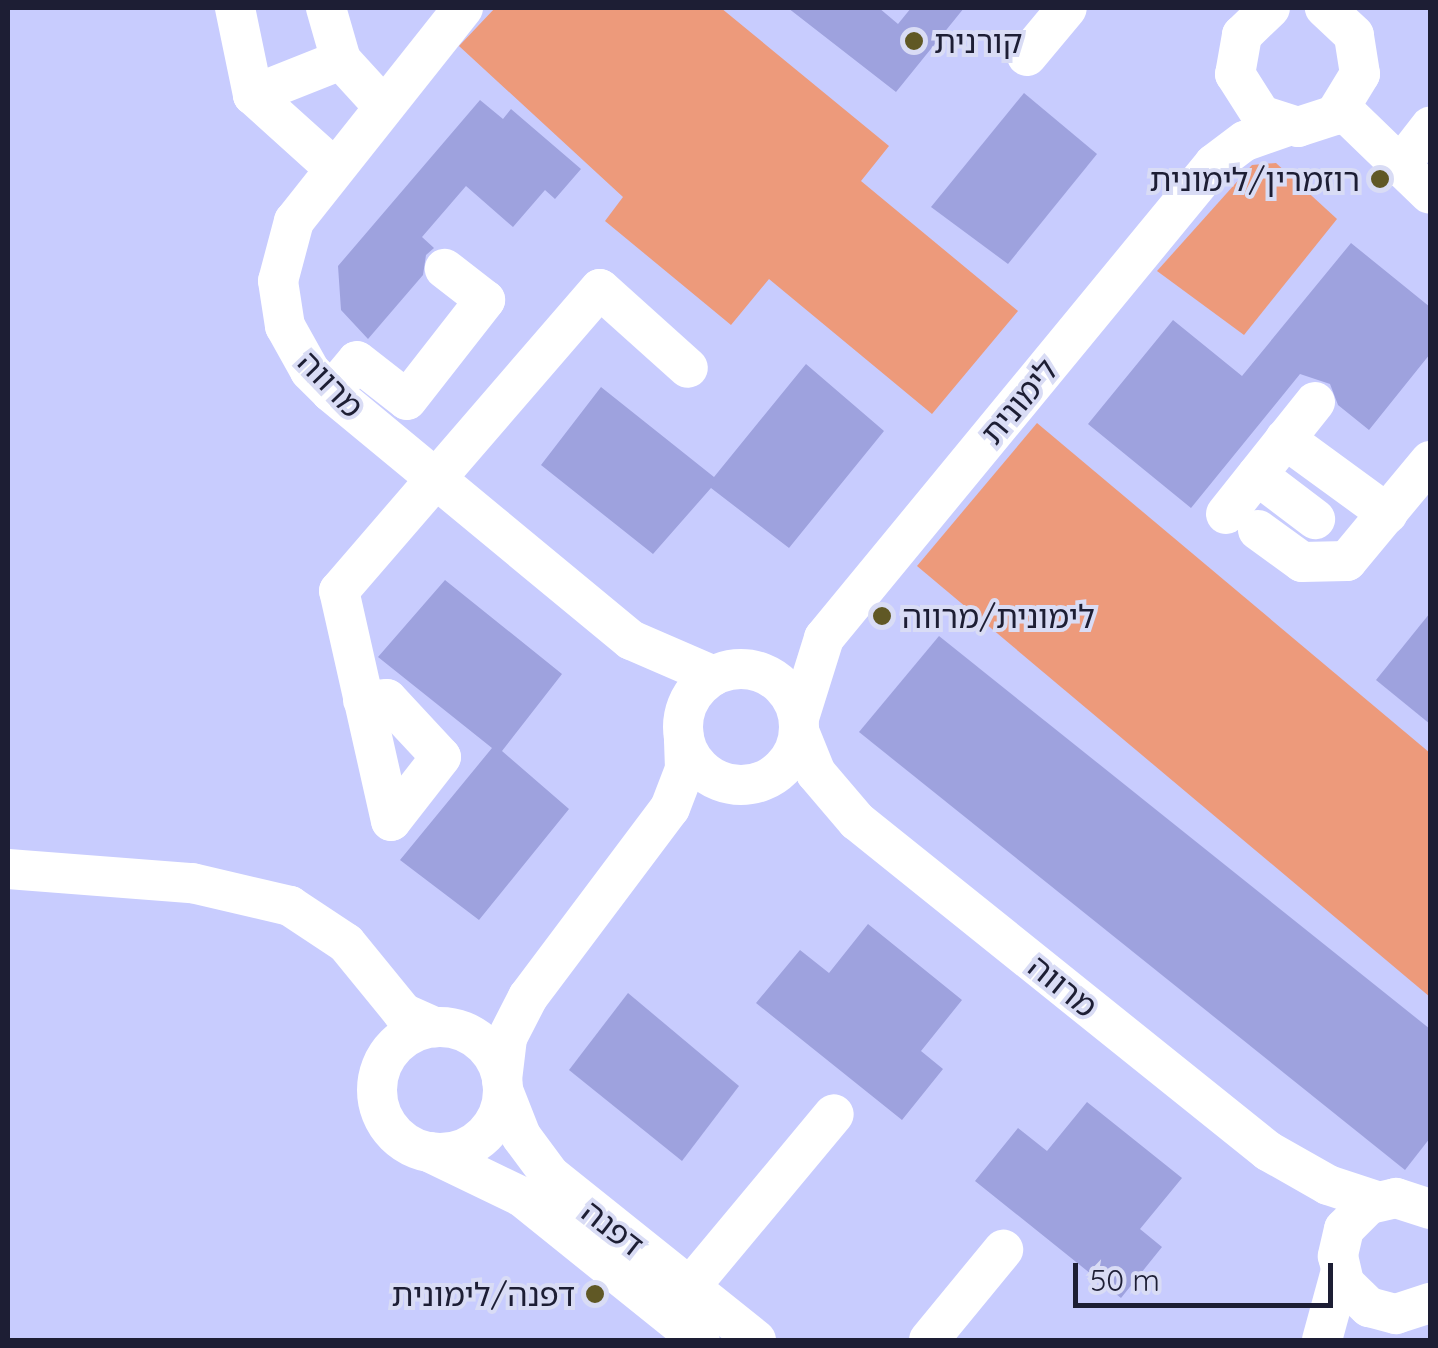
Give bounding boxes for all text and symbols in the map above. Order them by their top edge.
place label: קורנית [934,22,1022,60]
marker: קורנית [903,30,925,52]
place label: רוזמרין/לימונית [1149,160,1360,198]
marker: רוזמרין/לימונית [1369,168,1391,190]
street label: מרווה [290,343,372,425]
street label: לימונית [972,351,1066,451]
place label: לימונית/מרווה [902,597,1095,635]
marker: לימונית/מרווה [871,605,893,627]
street label: מרווה [1021,947,1105,1025]
street label: דפנה [575,1192,651,1264]
scale bar [1078,1243,1338,1305]
text: 50 m [1090,1261,1160,1299]
place label: דפנה/לימונית [392,1275,575,1313]
marker: דפנה/לימונית [584,1283,606,1305]

